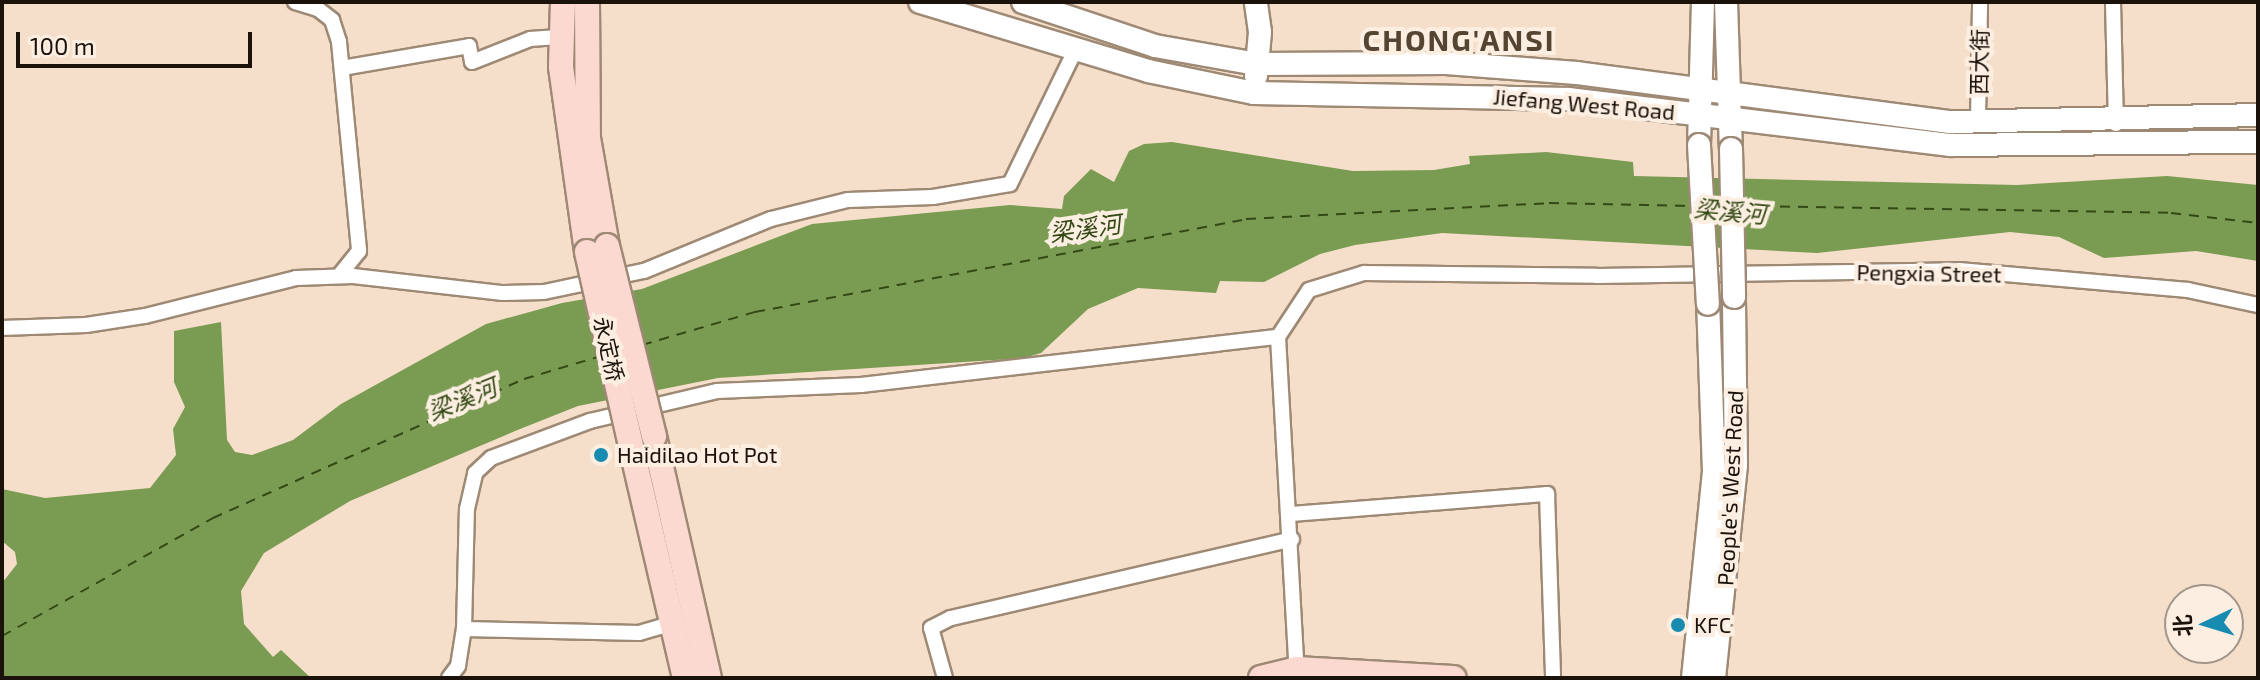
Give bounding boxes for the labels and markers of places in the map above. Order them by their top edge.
place label: Haidilao Hot Pot [617,442,777,468]
marker: Haidilao Hot Pot [592,446,610,464]
place label: KFC [1694,612,1731,638]
marker: KFC [1669,616,1687,634]

